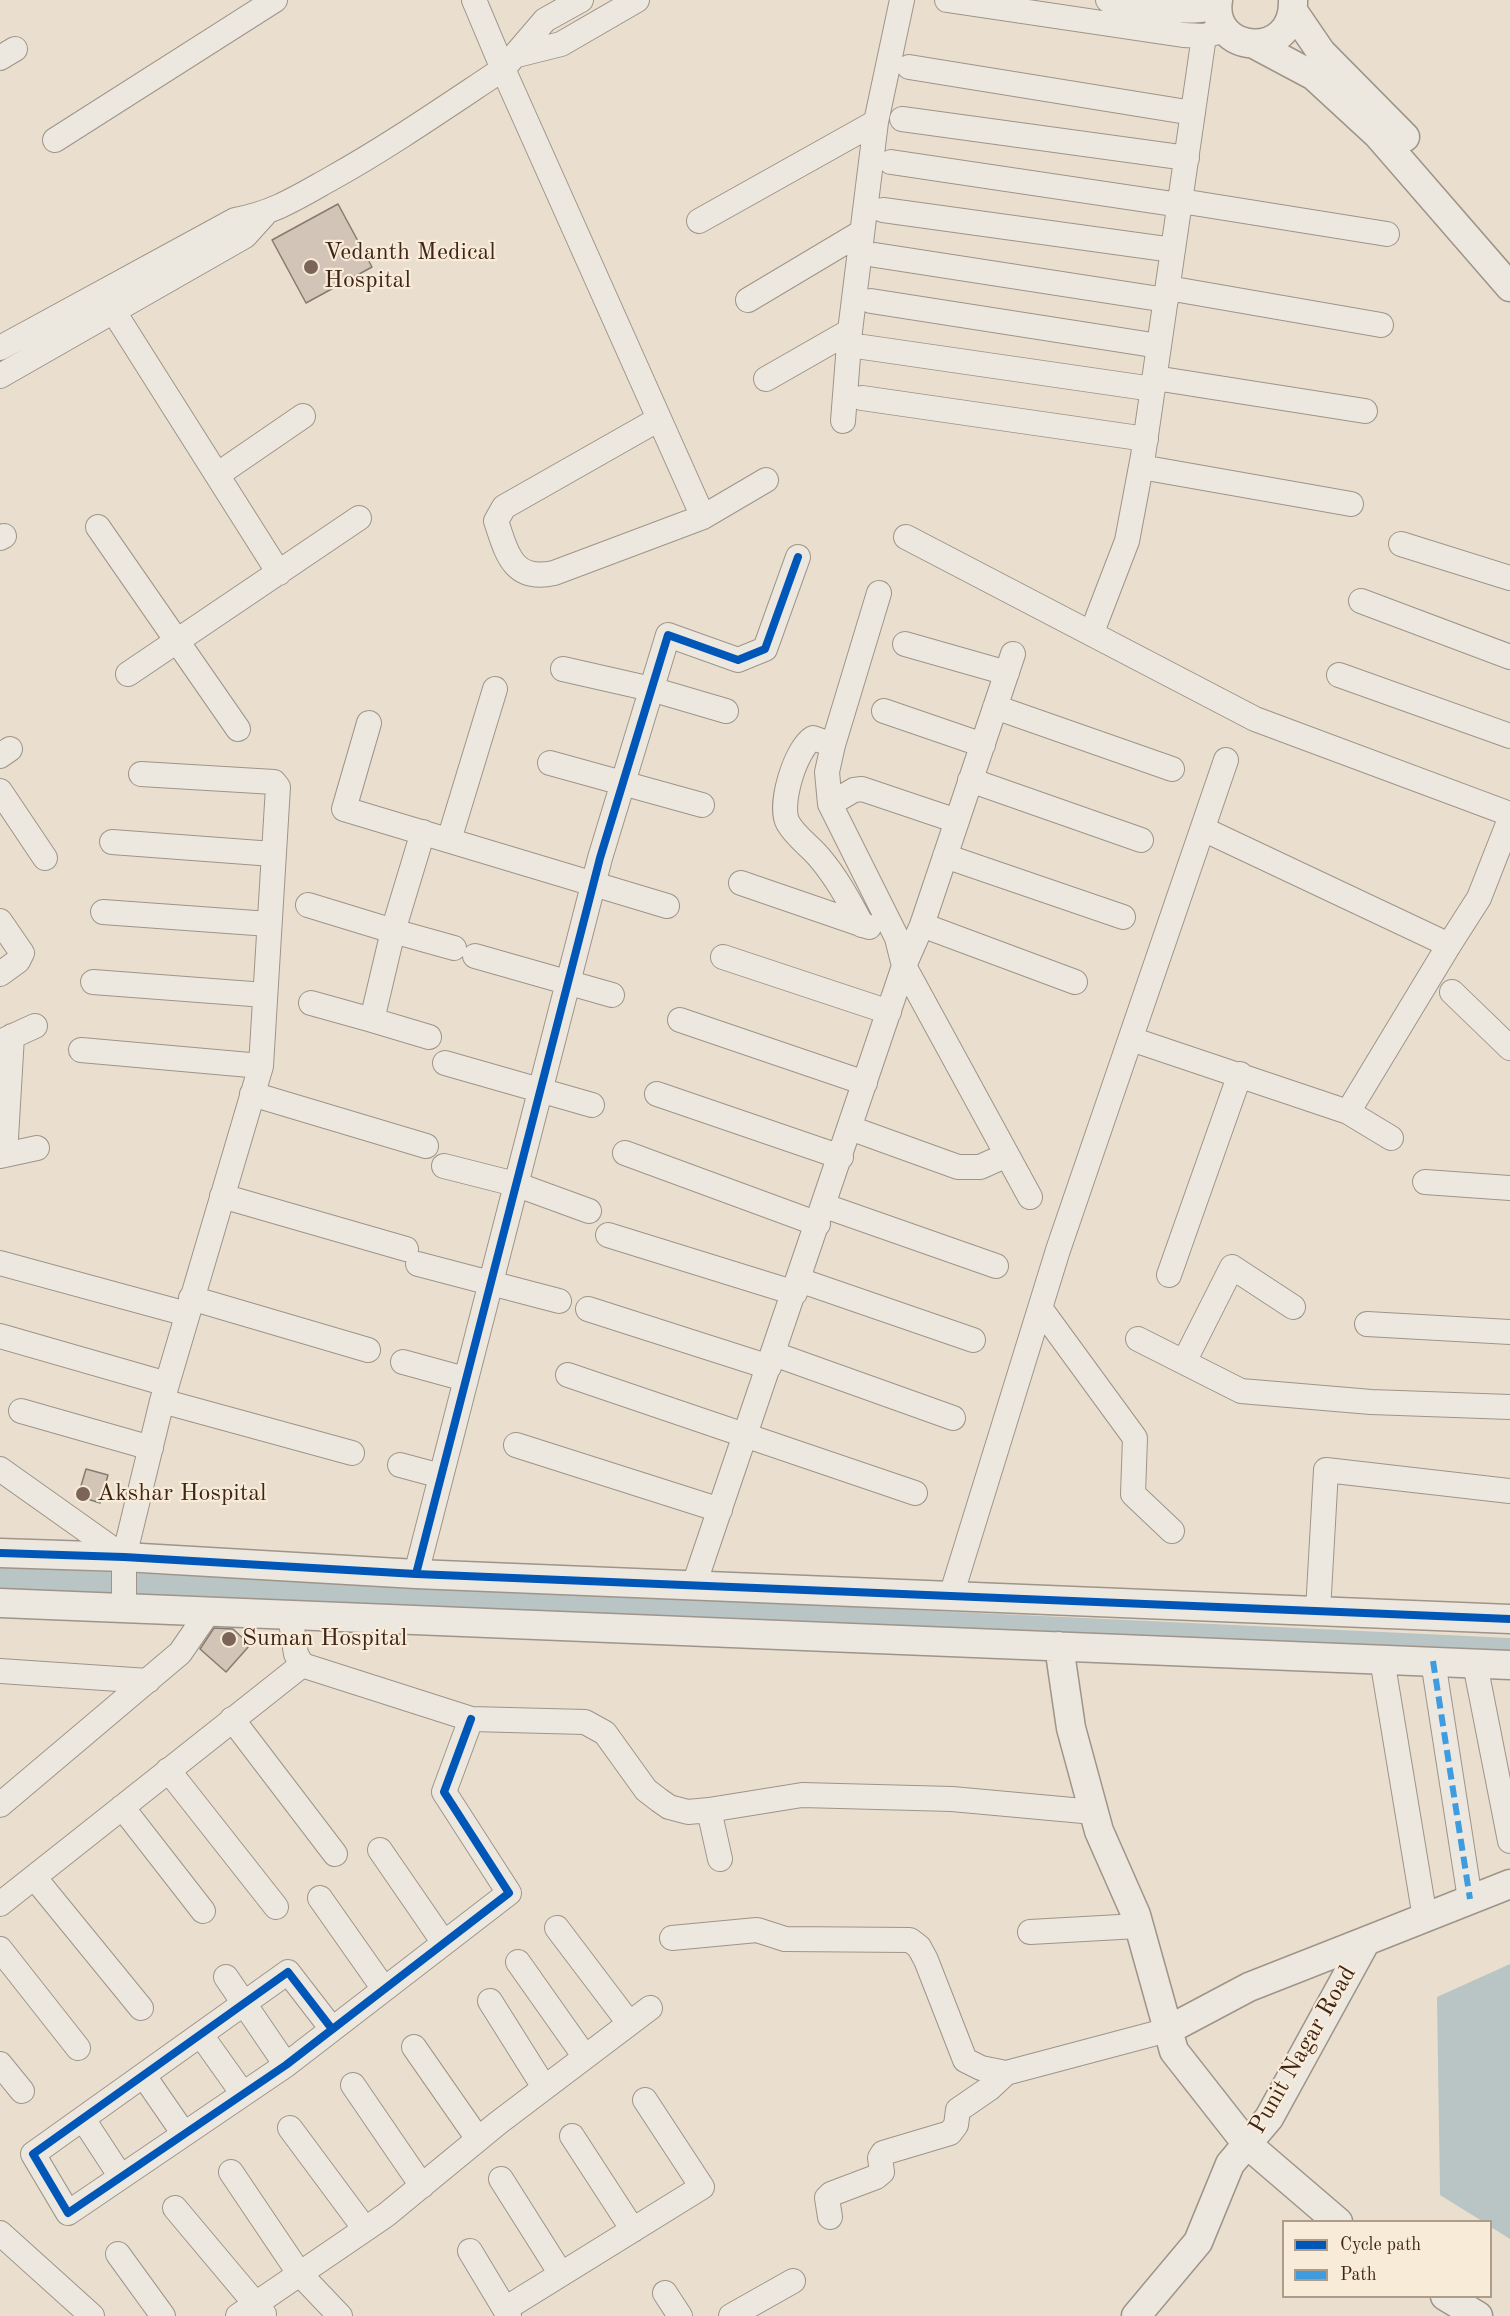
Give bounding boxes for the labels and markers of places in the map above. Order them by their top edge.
place label: Vedanth Medical Hospital [324,239,496,295]
marker: Vedanth Medical Hospital [302,258,320,276]
place label: Akshar Hospital [97,1480,267,1508]
marker: Akshar Hospital [74,1485,92,1503]
place label: Suman Hospital [242,1625,407,1653]
marker: Suman Hospital [220,1630,238,1648]

